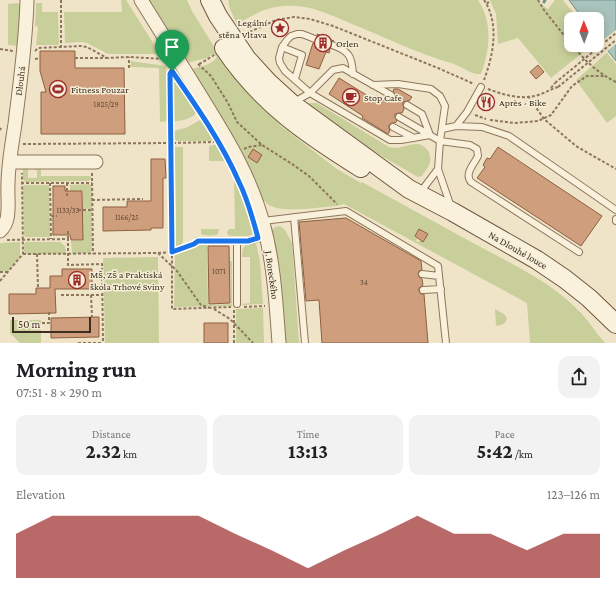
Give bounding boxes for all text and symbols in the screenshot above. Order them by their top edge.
north arrow [564,12,604,52]
map controls [564,12,604,52]
place label: Legální stěna Vltava [218,17,267,40]
place icon: Legální stěna Vltava [270,18,290,38]
pin [155,30,189,71]
building icon: Orlen [313,33,333,53]
icon: arrive [161,36,183,58]
place label: Orlen [336,38,359,49]
street label: Dlouhá [13,65,27,96]
sports icon: Fitness Pouzar [48,79,68,99]
place label: Fitness Pouzar [71,84,129,95]
cafe icon: Stop Cafe [341,87,361,107]
place label: Stop Cafe [364,92,402,103]
restaurant icon: Après - Bike [476,92,496,112]
place label: Après - Bike [499,97,547,108]
house number: 1825/29 [94,100,118,109]
house number: 1133/33 [57,206,80,215]
house number: 1166/25 [115,213,139,222]
street label: Na Dlouhé louce [487,229,550,271]
street label: J. Boreckého [263,249,281,300]
house number: 1071 [212,267,226,276]
place label: MŠ, ZŠ a Praktiská škola Trhové Sviny [90,269,165,292]
building icon: MŠ, ZŠ a Praktiská škola Trhové Sviny [67,270,87,290]
house number: 34 [360,278,368,287]
scale bar [12,315,91,334]
text: 50 m [18,318,40,330]
button: share [558,356,600,398]
text: Morning run [16,357,136,382]
text: 07:51 · 8 × 290 m [16,385,102,400]
text: Distance [92,428,131,440]
text: Time [297,428,319,440]
text: Pace [495,428,515,440]
text: 2.32 [85,440,121,462]
text: 13:13 [288,440,328,462]
text: 5:42 [477,440,513,462]
text: km [121,448,137,460]
text: /km [513,448,533,460]
text: Elevation [16,487,65,502]
text: 123–126 m [547,487,600,502]

